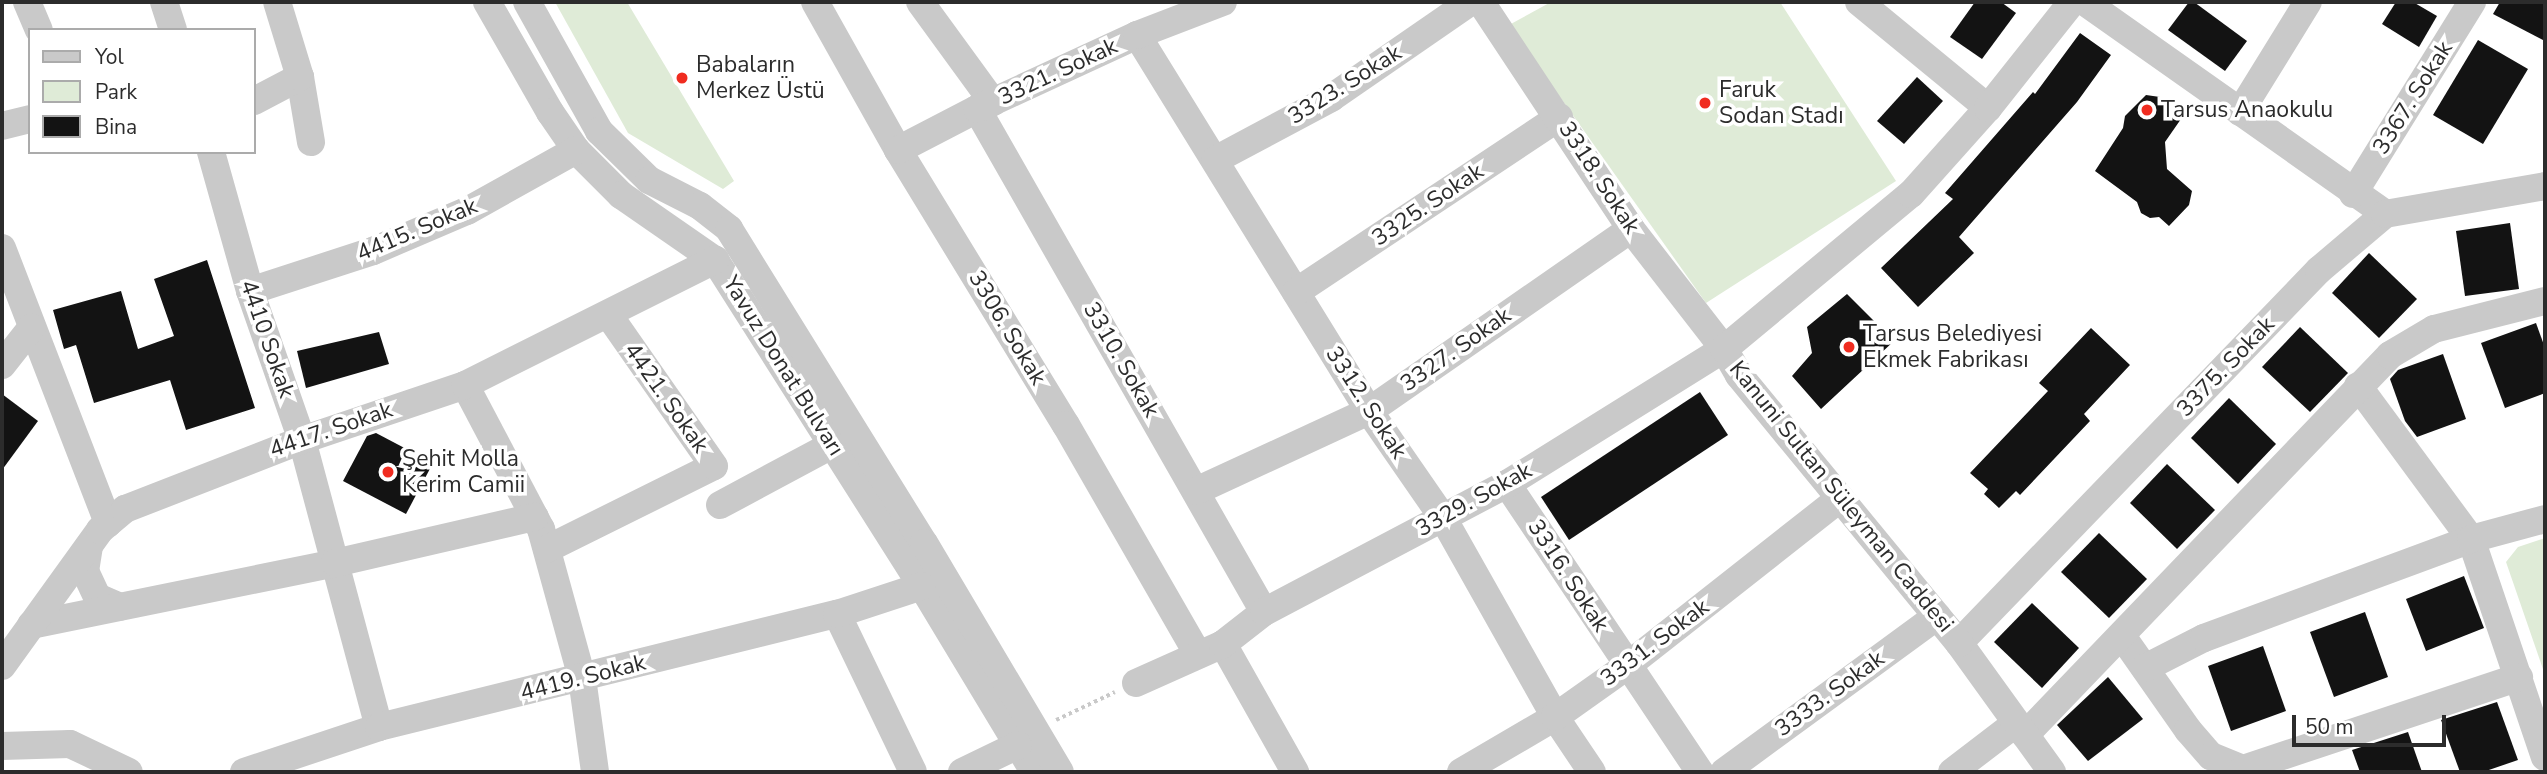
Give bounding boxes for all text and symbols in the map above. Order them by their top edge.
legend [28,28,256,154]
street label: 3321. Sokak [994,32,1122,112]
street label: 3367. Sokak [2367,36,2459,160]
street label: 3323. Sokak [1283,39,1407,131]
text: Yol [95,43,124,71]
place label: Babaların Merkez Üstü [696,51,825,105]
marker: Babaların Merkez Üstü [674,70,690,86]
place label: Faruk Sodan Stadı [1719,76,1844,130]
text: Park [95,78,137,106]
marker: Faruk Sodan Stadı [1697,95,1713,111]
place label: Tarsus Anaokulu [2161,96,2333,124]
marker: Tarsus Anaokulu [2139,102,2155,118]
text: Bina [95,113,137,141]
street label: 3318. Sokak [1552,117,1646,239]
street label: 3325. Sokak [1367,158,1489,252]
street label: 4415. Sokak [353,192,481,268]
street label: 3306. Sokak [962,266,1052,390]
street label: Yavuz Donat Bulvarı [717,271,849,461]
street label: 4410 Sokak [234,276,300,402]
street label: 3310. Sokak [1077,298,1165,422]
street label: 3327. Sokak [1396,302,1516,398]
street label: 3375. Sokak [2171,311,2281,423]
place label: Tarsus Belediyesi Ekmek Fabrikası [1863,320,2042,374]
street label: 4421. Sokak [618,338,714,458]
marker: Tarsus Belediyesi Ekmek Fabrikası [1841,339,1857,355]
street label: 3312. Sokak [1319,342,1413,464]
street label: Kanuni Sultan Süleyman Caddesi [1723,356,1959,638]
street label: 4417. Sokak [266,396,396,464]
place label: Şehit Molla Kerim Camii [402,445,525,499]
street label: 3329. Sokak [1411,457,1537,543]
marker: Şehit Molla Kerim Camii [380,464,396,480]
street label: 3316. Sokak [1521,515,1615,637]
street label: 3331. Sokak [1595,593,1715,693]
street label: 3333. Sokak [1770,645,1890,743]
street label: 4419. Sokak [517,649,649,707]
scale bar [2295,700,2449,744]
text: 50 m [2305,713,2354,741]

